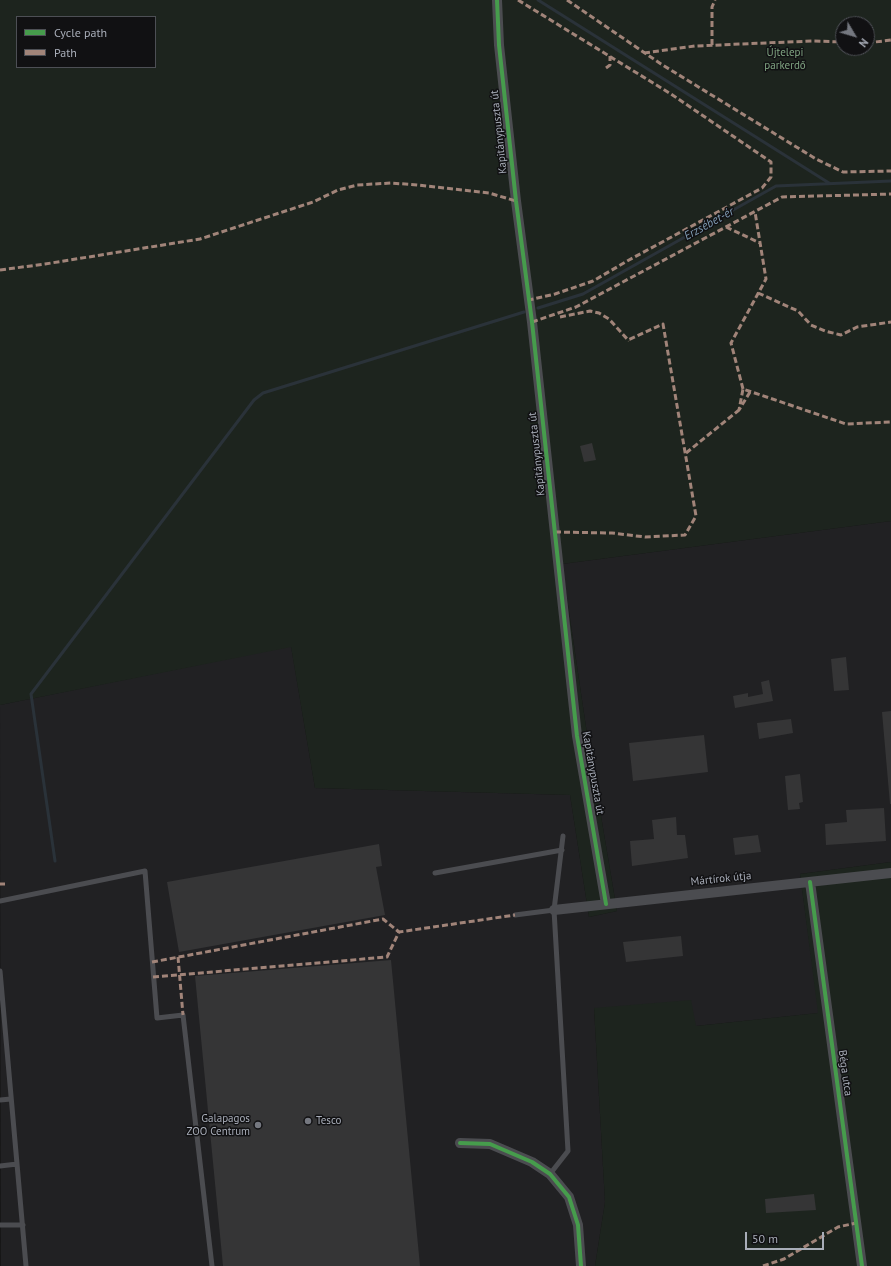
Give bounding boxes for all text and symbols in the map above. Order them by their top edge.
legend [16,16,156,68]
north arrow [835,16,875,56]
text: Cycle path [54,25,107,40]
text: N [856,36,871,50]
text: Path [54,45,77,60]
park label: Újtelepi parkerdő [764,46,806,72]
street label: Kapitánypuszta út [488,89,510,175]
water label: Erzsébet-ér [682,204,736,244]
street label: Kapitánypuszta út [526,411,548,497]
street label: Kapitánypuszta út [579,730,607,816]
street label: Mártírok útja [690,869,752,889]
street label: Béga utca [835,1049,855,1097]
place label: Galapagos ZOO Centrum [186,1112,250,1138]
place label: Tesco [316,1114,342,1128]
marker: Tesco [303,1116,313,1126]
marker: Galapagos ZOO Centrum [253,1120,263,1130]
scale bar [747,1224,826,1250]
text: 50 m [752,1231,778,1246]

